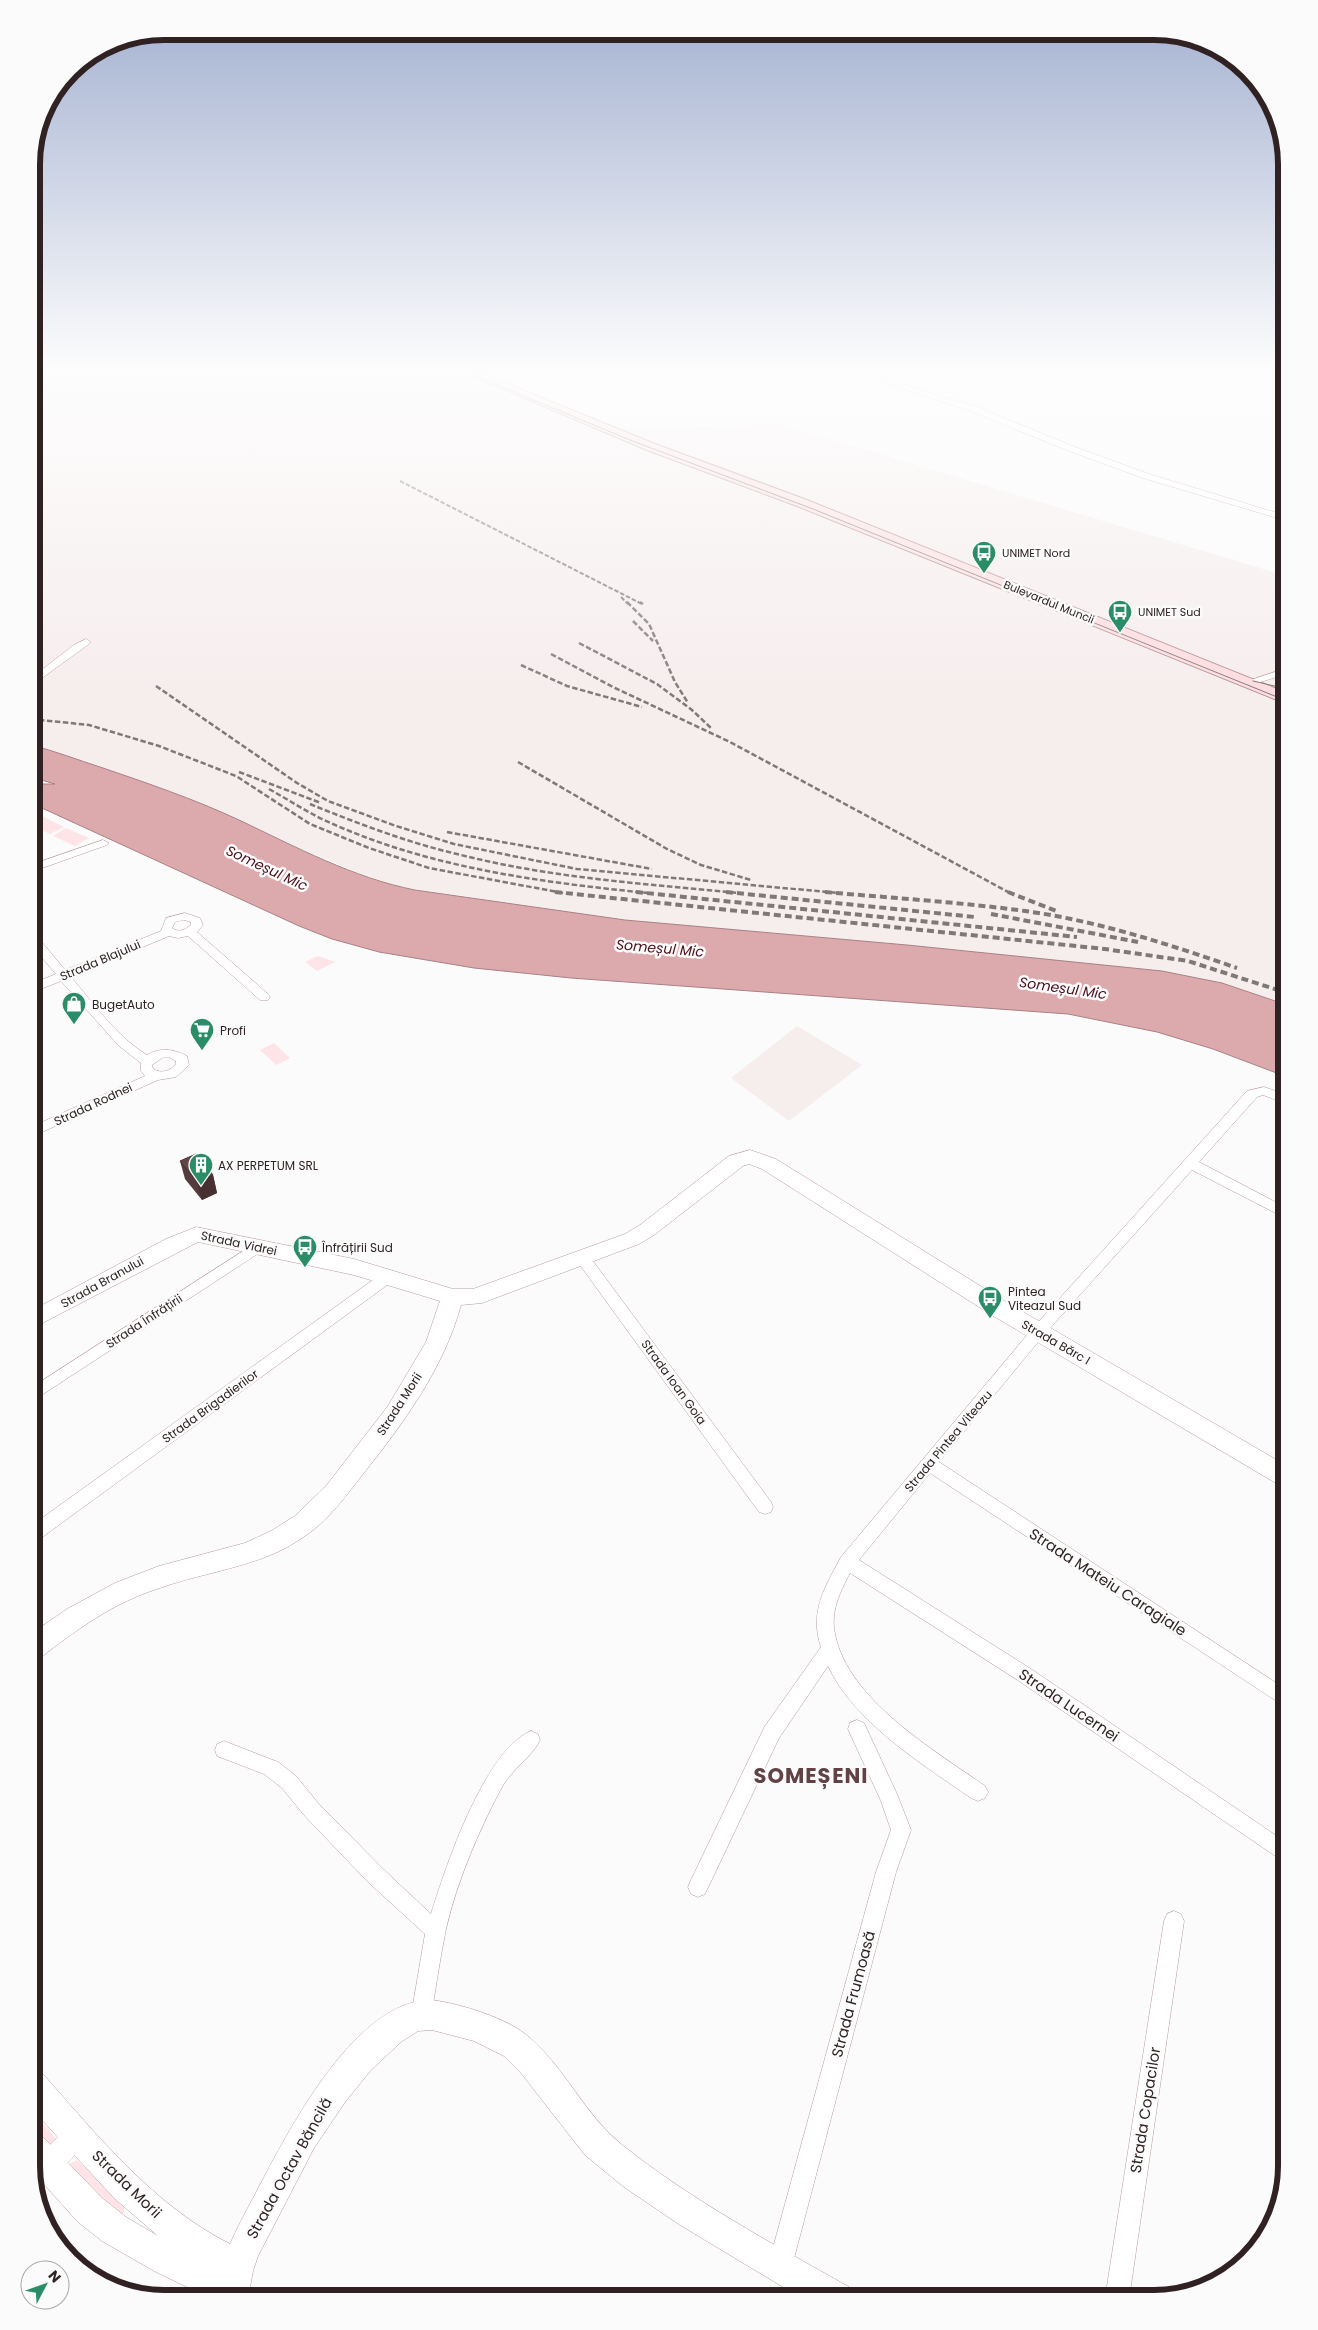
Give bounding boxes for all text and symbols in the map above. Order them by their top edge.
bus stop icon: UNIMET Nord [971,540,997,574]
place label: UNIMET Nord [1002,545,1070,561]
street label: Bulevardul Muncii [1001,576,1097,628]
bus stop icon: UNIMET Sud [1107,599,1133,633]
place label: UNIMET Sud [1138,604,1201,620]
water label: Someșul Mic [223,840,312,896]
water label: Someșul Mic [615,934,705,962]
street label: Strada Blajului [57,935,143,985]
water label: Someșul Mic [1018,972,1109,1004]
shop icon: BugetAuto [61,991,87,1025]
place label: BugetAuto [92,996,155,1013]
supermarket icon: Profi [189,1017,215,1051]
place label: Profi [220,1022,246,1039]
street label: Strada Rodnei [51,1078,135,1130]
building icon: AX PERPETUM SRL [188,1152,214,1186]
place label: AX PERPETUM SRL [218,1157,318,1174]
street label: Strada Vidrei [199,1227,279,1259]
bus stop icon: Înfrățirii Sud [292,1234,318,1268]
place label: Înfrățirii Sud [321,1239,393,1256]
street label: Strada Branului [58,1252,147,1312]
place label: Pintea Viteazul Sud [1008,1283,1081,1314]
bus stop icon: Pintea Viteazul Sud [977,1285,1003,1319]
street label: Strada Înfrățirii [102,1290,186,1352]
street label: Strada Bărc I [1018,1315,1094,1369]
street label: Strada Ioan Goia [637,1336,711,1428]
street label: Strada Brigadierilor [158,1365,262,1447]
street label: Strada Morii [372,1369,426,1439]
street label: Strada Pintea Viteazu [900,1386,996,1496]
street label: Strada Mateiu Caragiale [1025,1523,1191,1641]
street label: Strada Lucernei [1015,1664,1123,1746]
district label: SOMEȘENI [754,1761,869,1790]
street label: Strada Frumoasă [826,1928,880,2060]
street label: Strada Copacilor [1125,2045,1165,2175]
street label: Strada Octav Băncilă [241,2093,337,2243]
street label: Strada Morii [87,2145,167,2223]
north arrow [20,2260,70,2310]
text: N [44,2266,66,2287]

